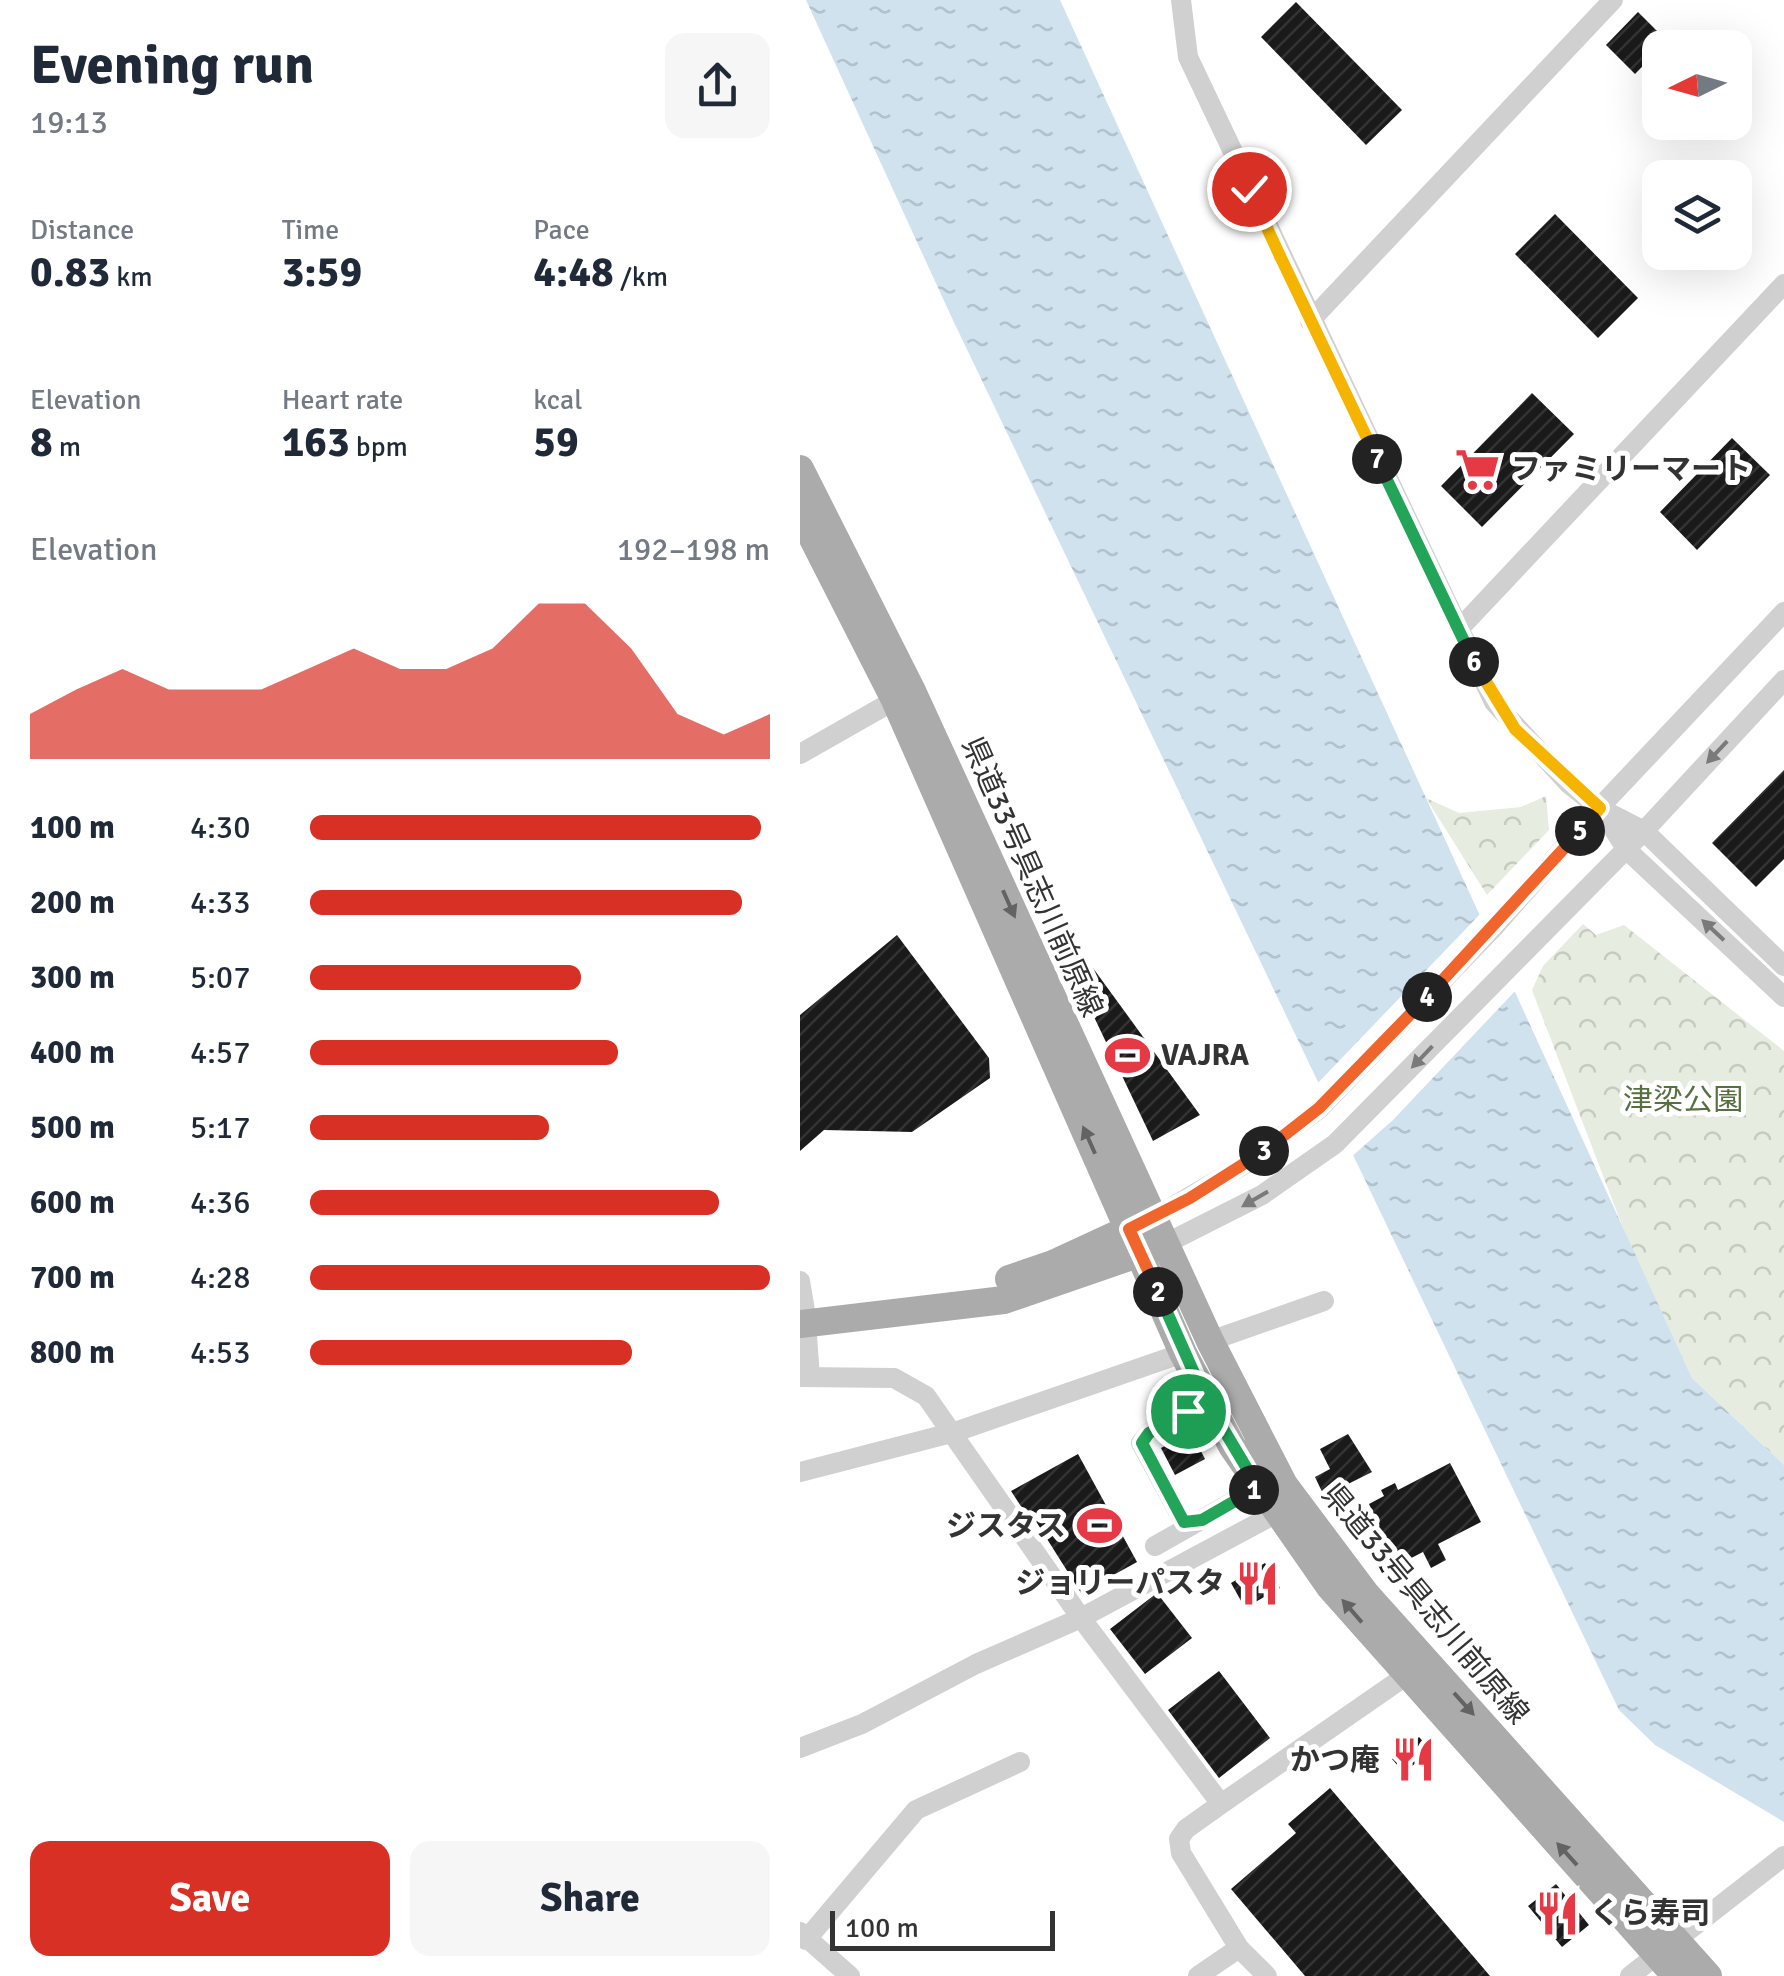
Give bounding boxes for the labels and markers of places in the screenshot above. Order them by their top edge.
pin [1207,147,1292,232]
pin: 7 [1352,434,1402,484]
supermarket icon: ファミリーマート [1454,445,1502,493]
place label: ファミリーマート [1511,451,1751,488]
pin: 6 [1449,637,1499,687]
pin: 5 [1555,806,1605,856]
pin: 4 [1402,972,1452,1022]
sports icon: VAJRA [1104,1031,1152,1079]
place label: VAJRA [1161,1037,1249,1074]
pin: 3 [1239,1126,1289,1176]
pin: 2 [1133,1267,1183,1317]
pin [1146,1369,1231,1454]
pin: 1 [1229,1465,1279,1515]
sports icon: ジスタス [1075,1502,1123,1550]
place label: ジスタス [946,1508,1066,1545]
restaurant icon: ジョリーパスタ [1234,1559,1282,1607]
place label: ジョリーパスタ [1015,1565,1225,1602]
restaurant icon: かつ庵 [1389,1736,1437,1784]
place label: かつ庵 [1290,1742,1380,1779]
restaurant icon: くら寿司 [1533,1889,1581,1937]
place label: くら寿司 [1590,1895,1710,1932]

